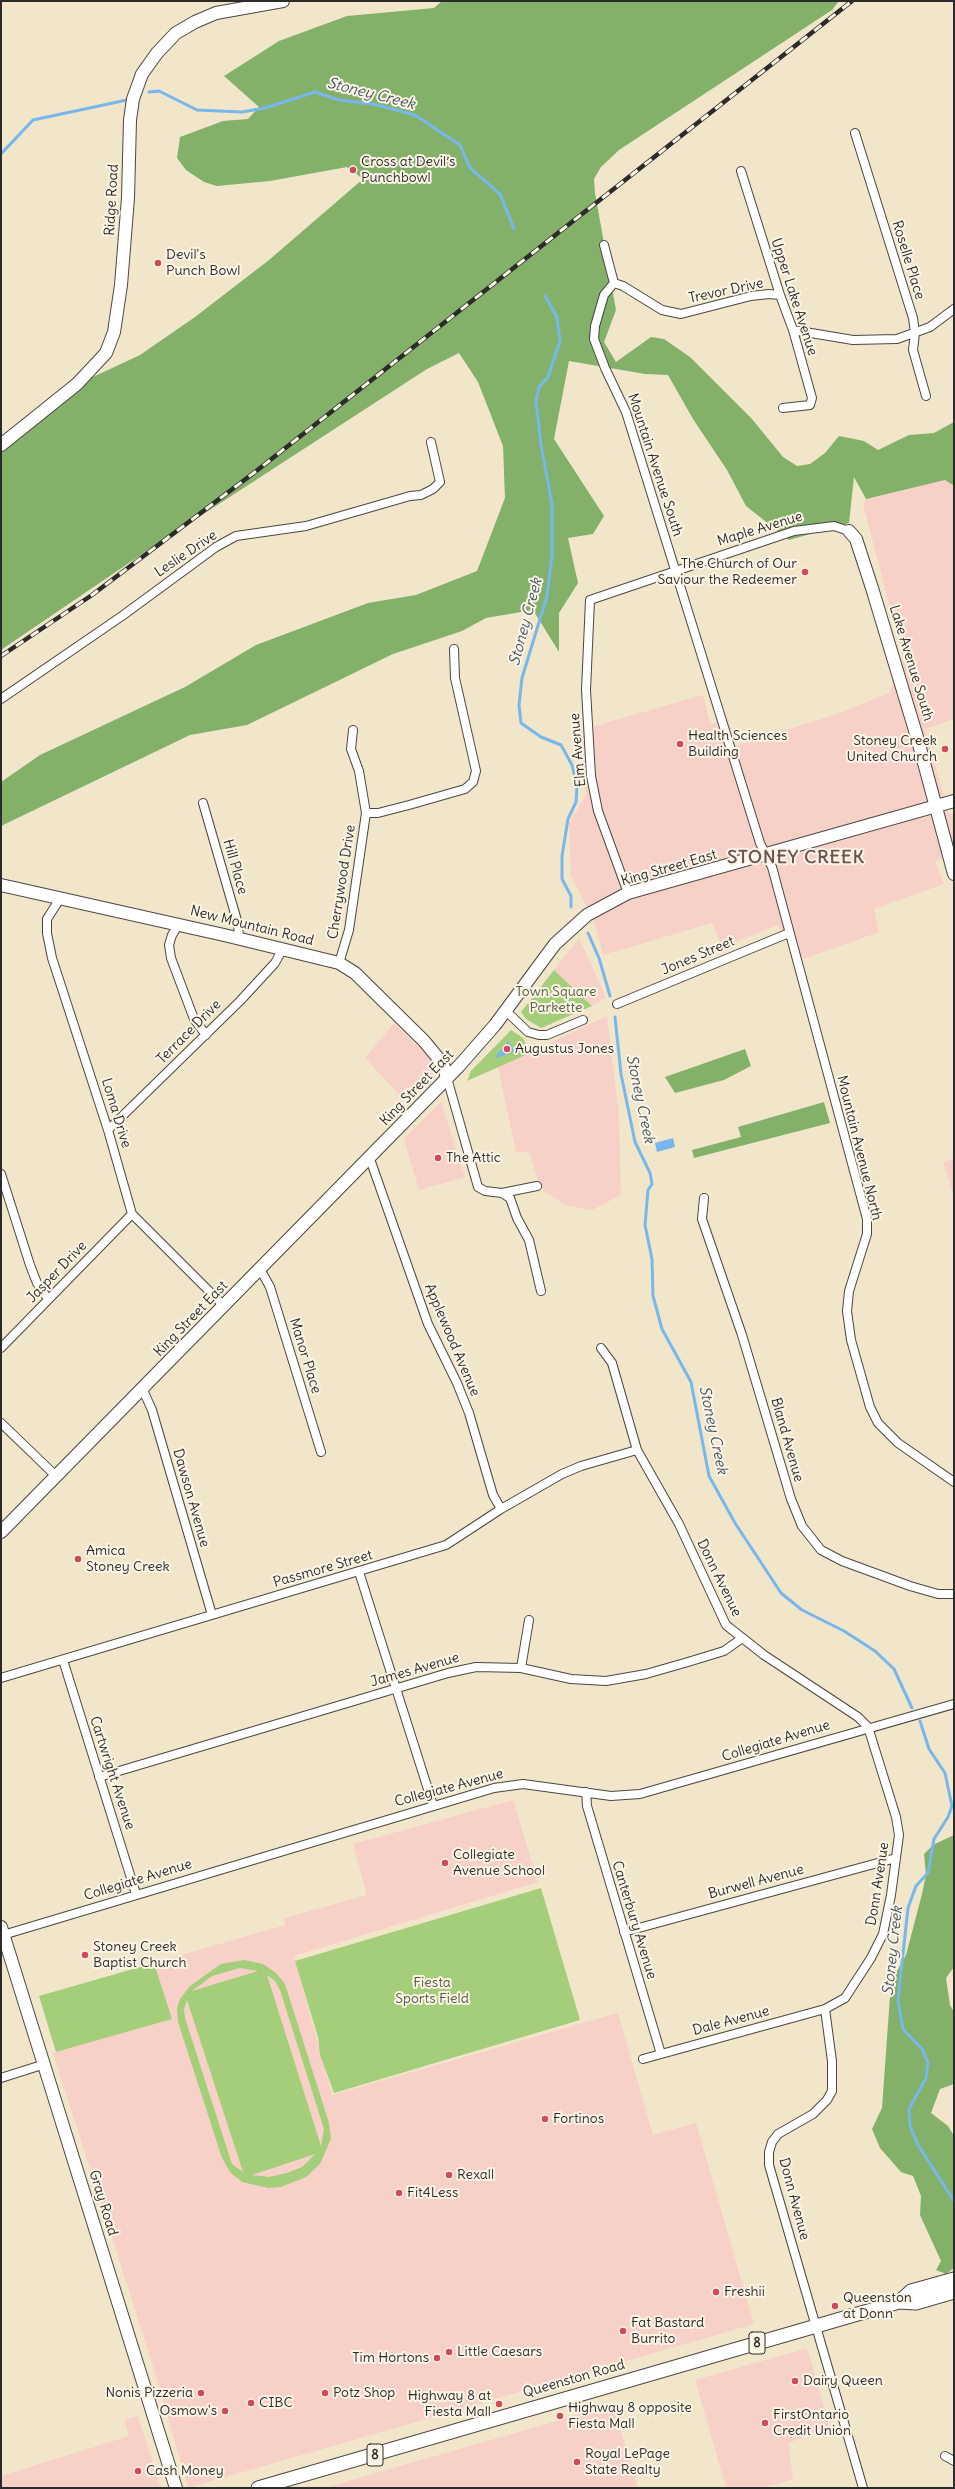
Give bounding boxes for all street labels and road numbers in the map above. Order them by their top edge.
street label: Ridge Road [102,164,122,236]
street label: Roselle Place [888,219,928,301]
street label: Upper Lake Avenue [767,236,821,358]
street label: Trevor Drive [687,275,765,307]
street label: Mountain Avenue South [624,391,686,539]
street label: Maple Avenue [715,508,805,550]
street label: Leslie Drive [152,527,220,581]
street label: Lake Avenue South [885,603,937,723]
street label: Elm Avenue [566,712,590,788]
street label: Cherrywood Drive [325,824,359,940]
street label: Hill Place [219,837,251,897]
street label: King Street East [619,846,719,890]
street label: New Mountain Road [188,903,316,949]
street label: Jones Street [659,933,737,979]
street label: Terrace Drive [153,996,225,1068]
street label: King Street East [377,1047,457,1129]
street label: Mountain Avenue North [833,1074,885,1222]
street label: Loma Drive [97,1076,135,1150]
street label: Jasper Drive [23,1238,91,1306]
street label: King Street East [151,1278,231,1360]
street label: Applewood Avenue [421,1281,483,1399]
street label: Manor Place [286,1316,324,1396]
street label: Bland Avenue [767,1396,807,1484]
street label: Dawson Avenue [169,1447,213,1549]
street label: Donn Avenue [693,1536,745,1620]
street label: Passmore Street [271,1547,375,1591]
street label: James Avenue [369,1649,461,1691]
street label: Cartwright Avenue [86,1714,138,1832]
street label: Collegiate Avenue [720,1717,832,1765]
street label: Collegiate Avenue [393,1765,505,1811]
street label: Donn Avenue [863,1841,893,1927]
street label: Collegiate Avenue [82,1856,194,1904]
street label: Canterbury Avenue [608,1859,660,1981]
street label: Burwell Avenue [706,1861,806,1903]
street label: Dale Avenue [691,2003,771,2039]
street label: Donn Avenue [775,2156,813,2242]
street label: Gray Road [85,2168,121,2238]
road number: 8 [749,2332,765,2354]
street label: Queenston Road [521,2356,627,2402]
road number: 8 [367,2444,383,2466]

